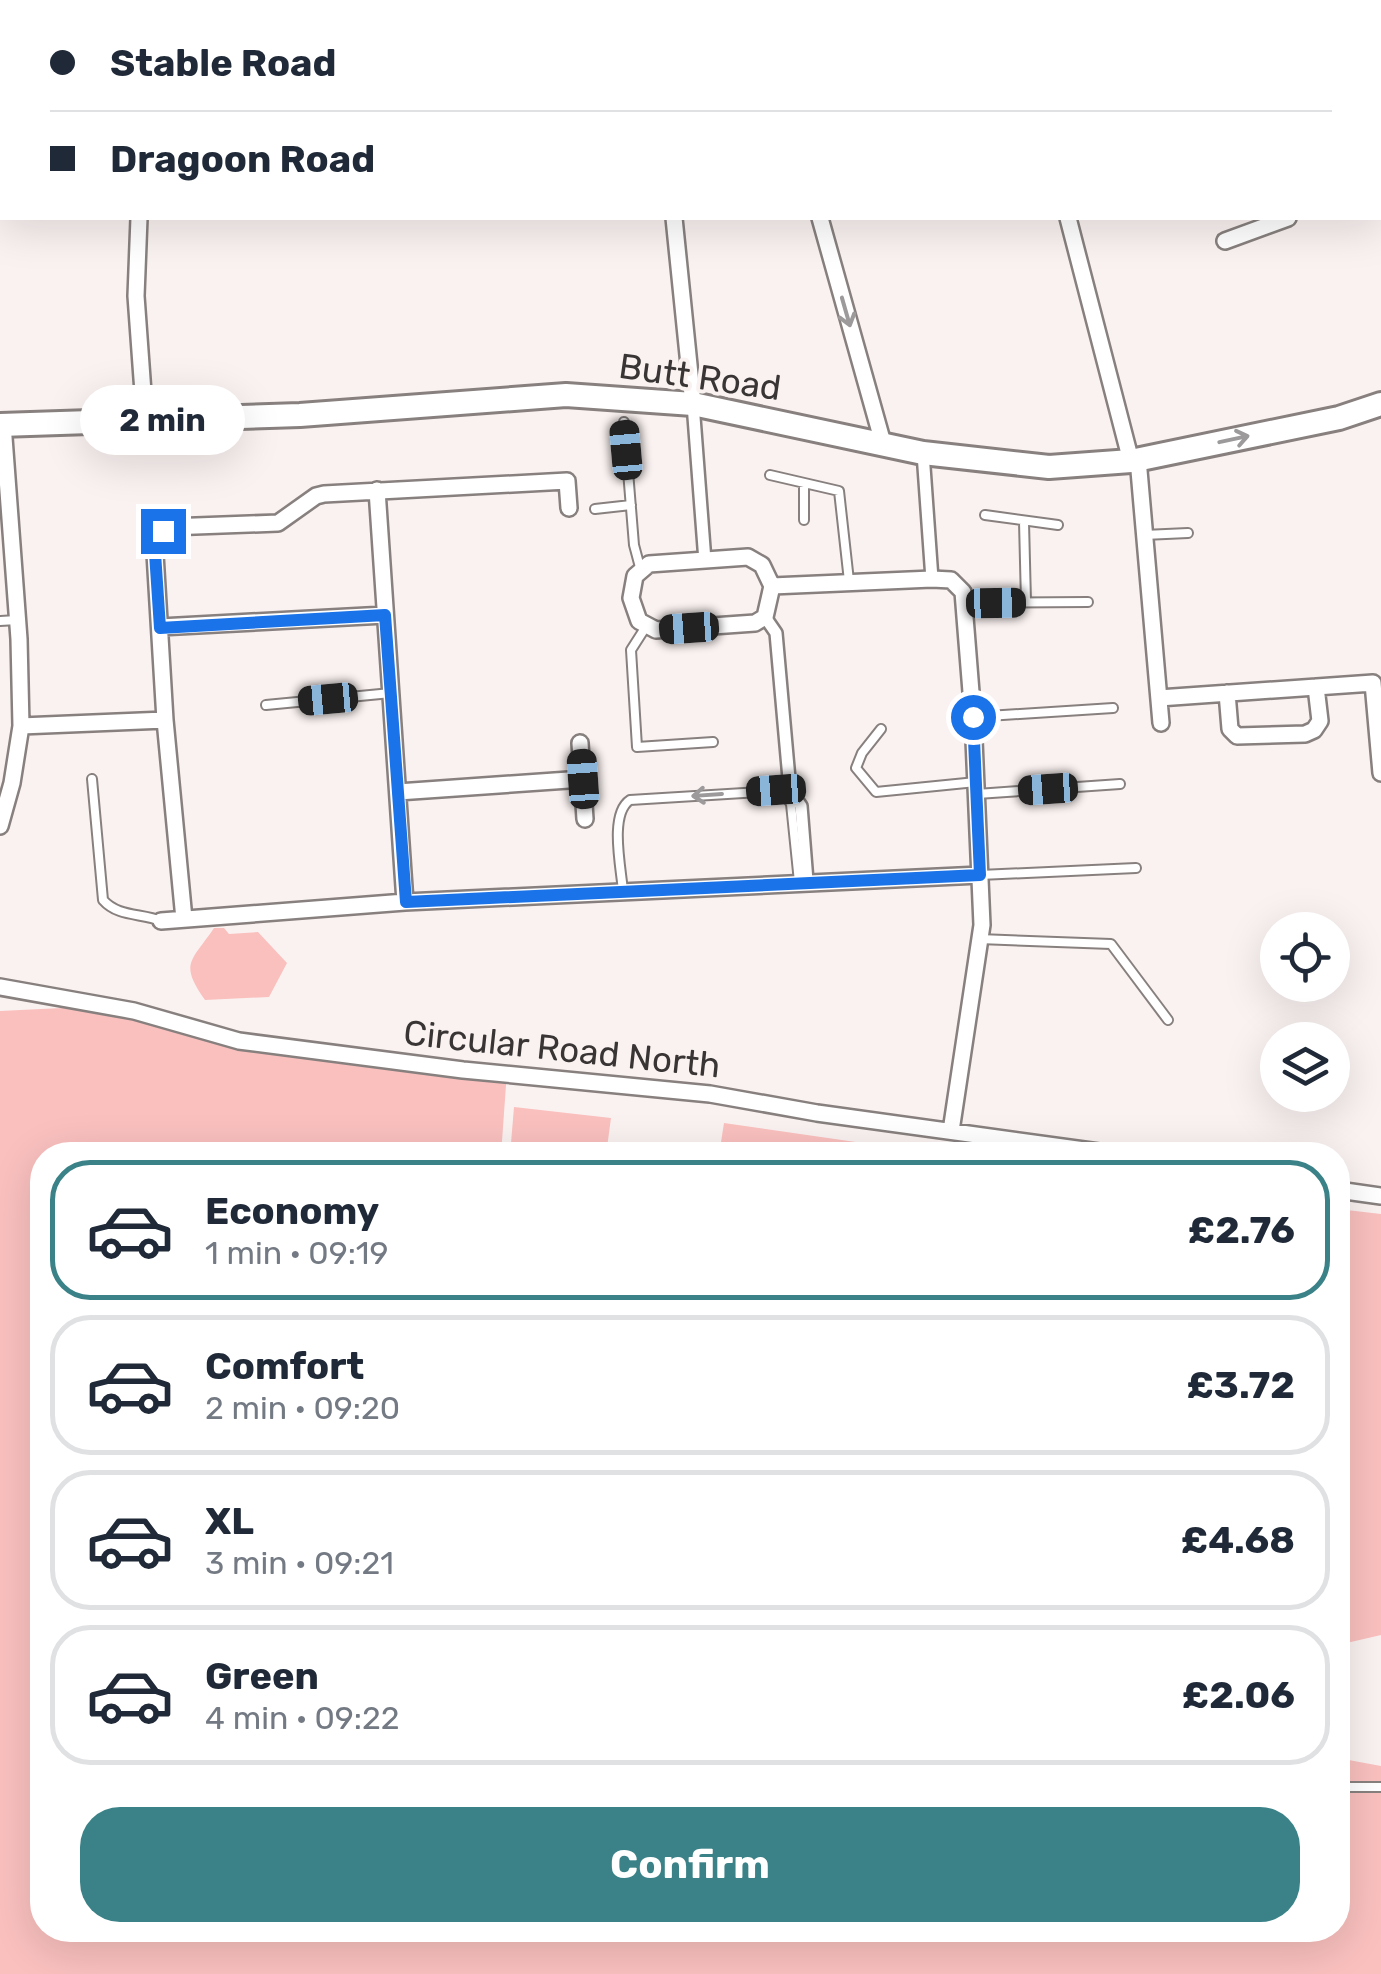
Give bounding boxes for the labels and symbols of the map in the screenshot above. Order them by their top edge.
one-way arrow [838,295,856,327]
street label: Butt Road [616,345,784,409]
callout: 2 min [80,386,246,456]
car [608,419,644,481]
one-way arrow [1217,429,1249,448]
route end [141,509,186,554]
car [966,587,1026,619]
car [658,611,720,645]
car [297,681,359,717]
route start [951,695,996,740]
car [566,748,600,810]
car [1017,772,1079,806]
car [745,773,807,807]
one-way arrow [692,786,724,805]
street label: Circular Road North [402,1011,722,1087]

